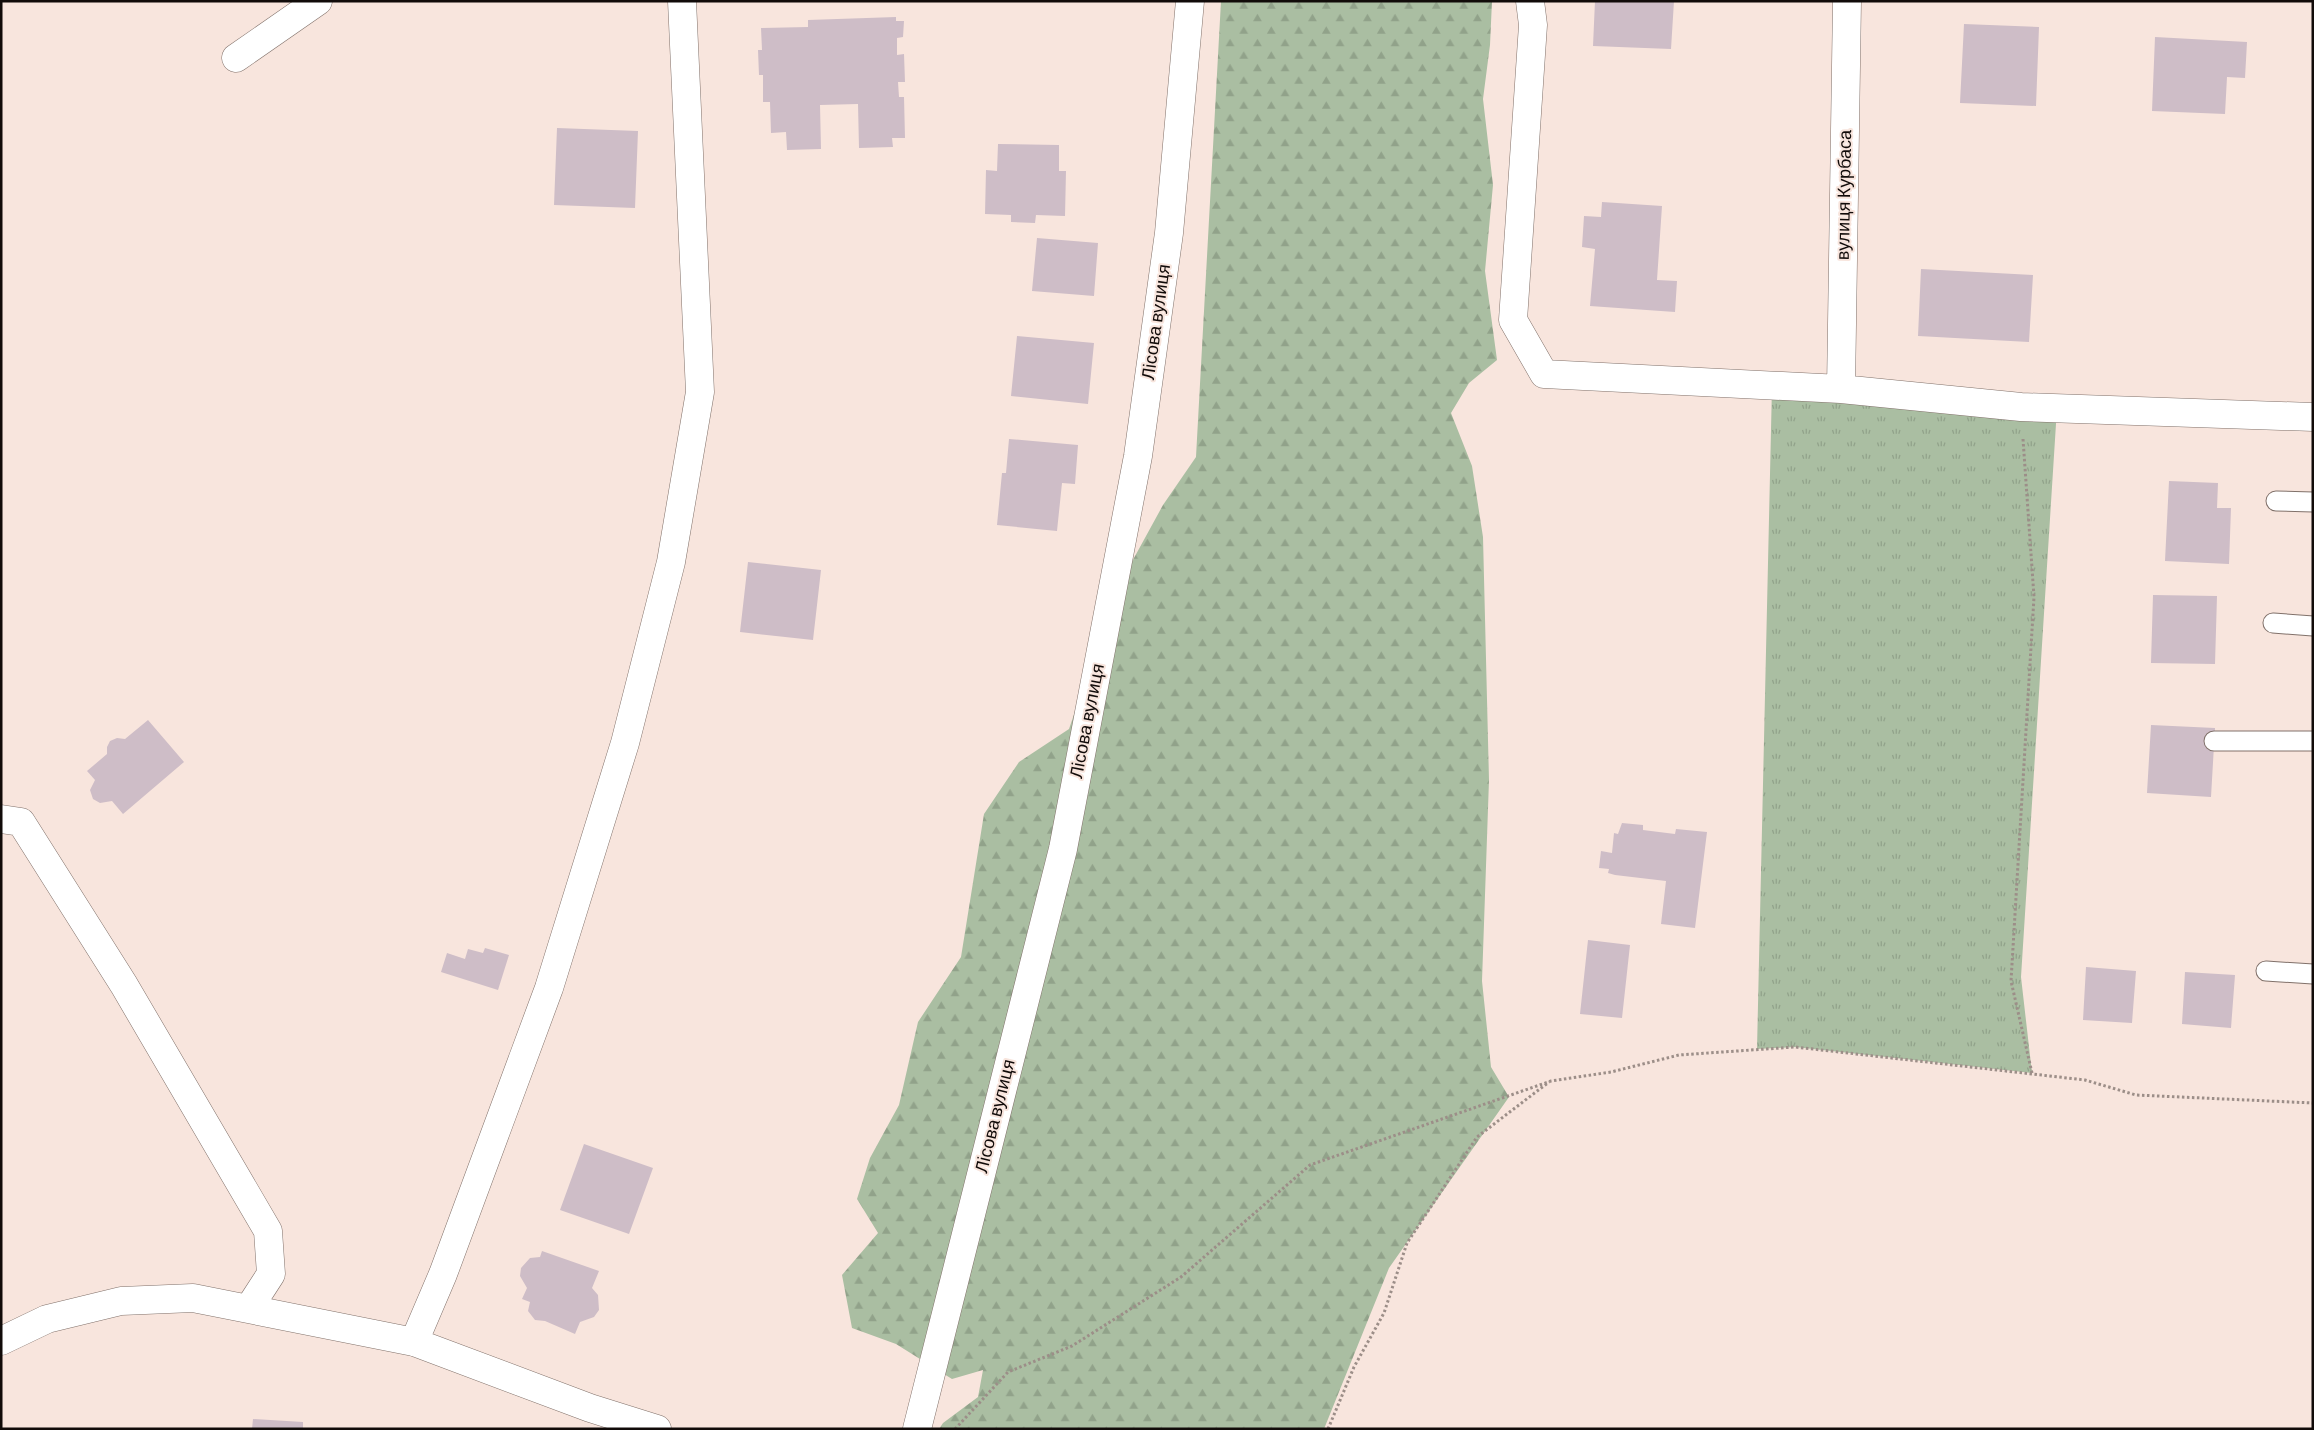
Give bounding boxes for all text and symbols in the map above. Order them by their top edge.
street label: вулиця Курбаса [1831,129,1855,260]
street label: Лісова вулиця [1136,263,1174,381]
street label: Лісова вулиця [1064,662,1108,780]
street label: Лісова вулиця [969,1057,1019,1175]

